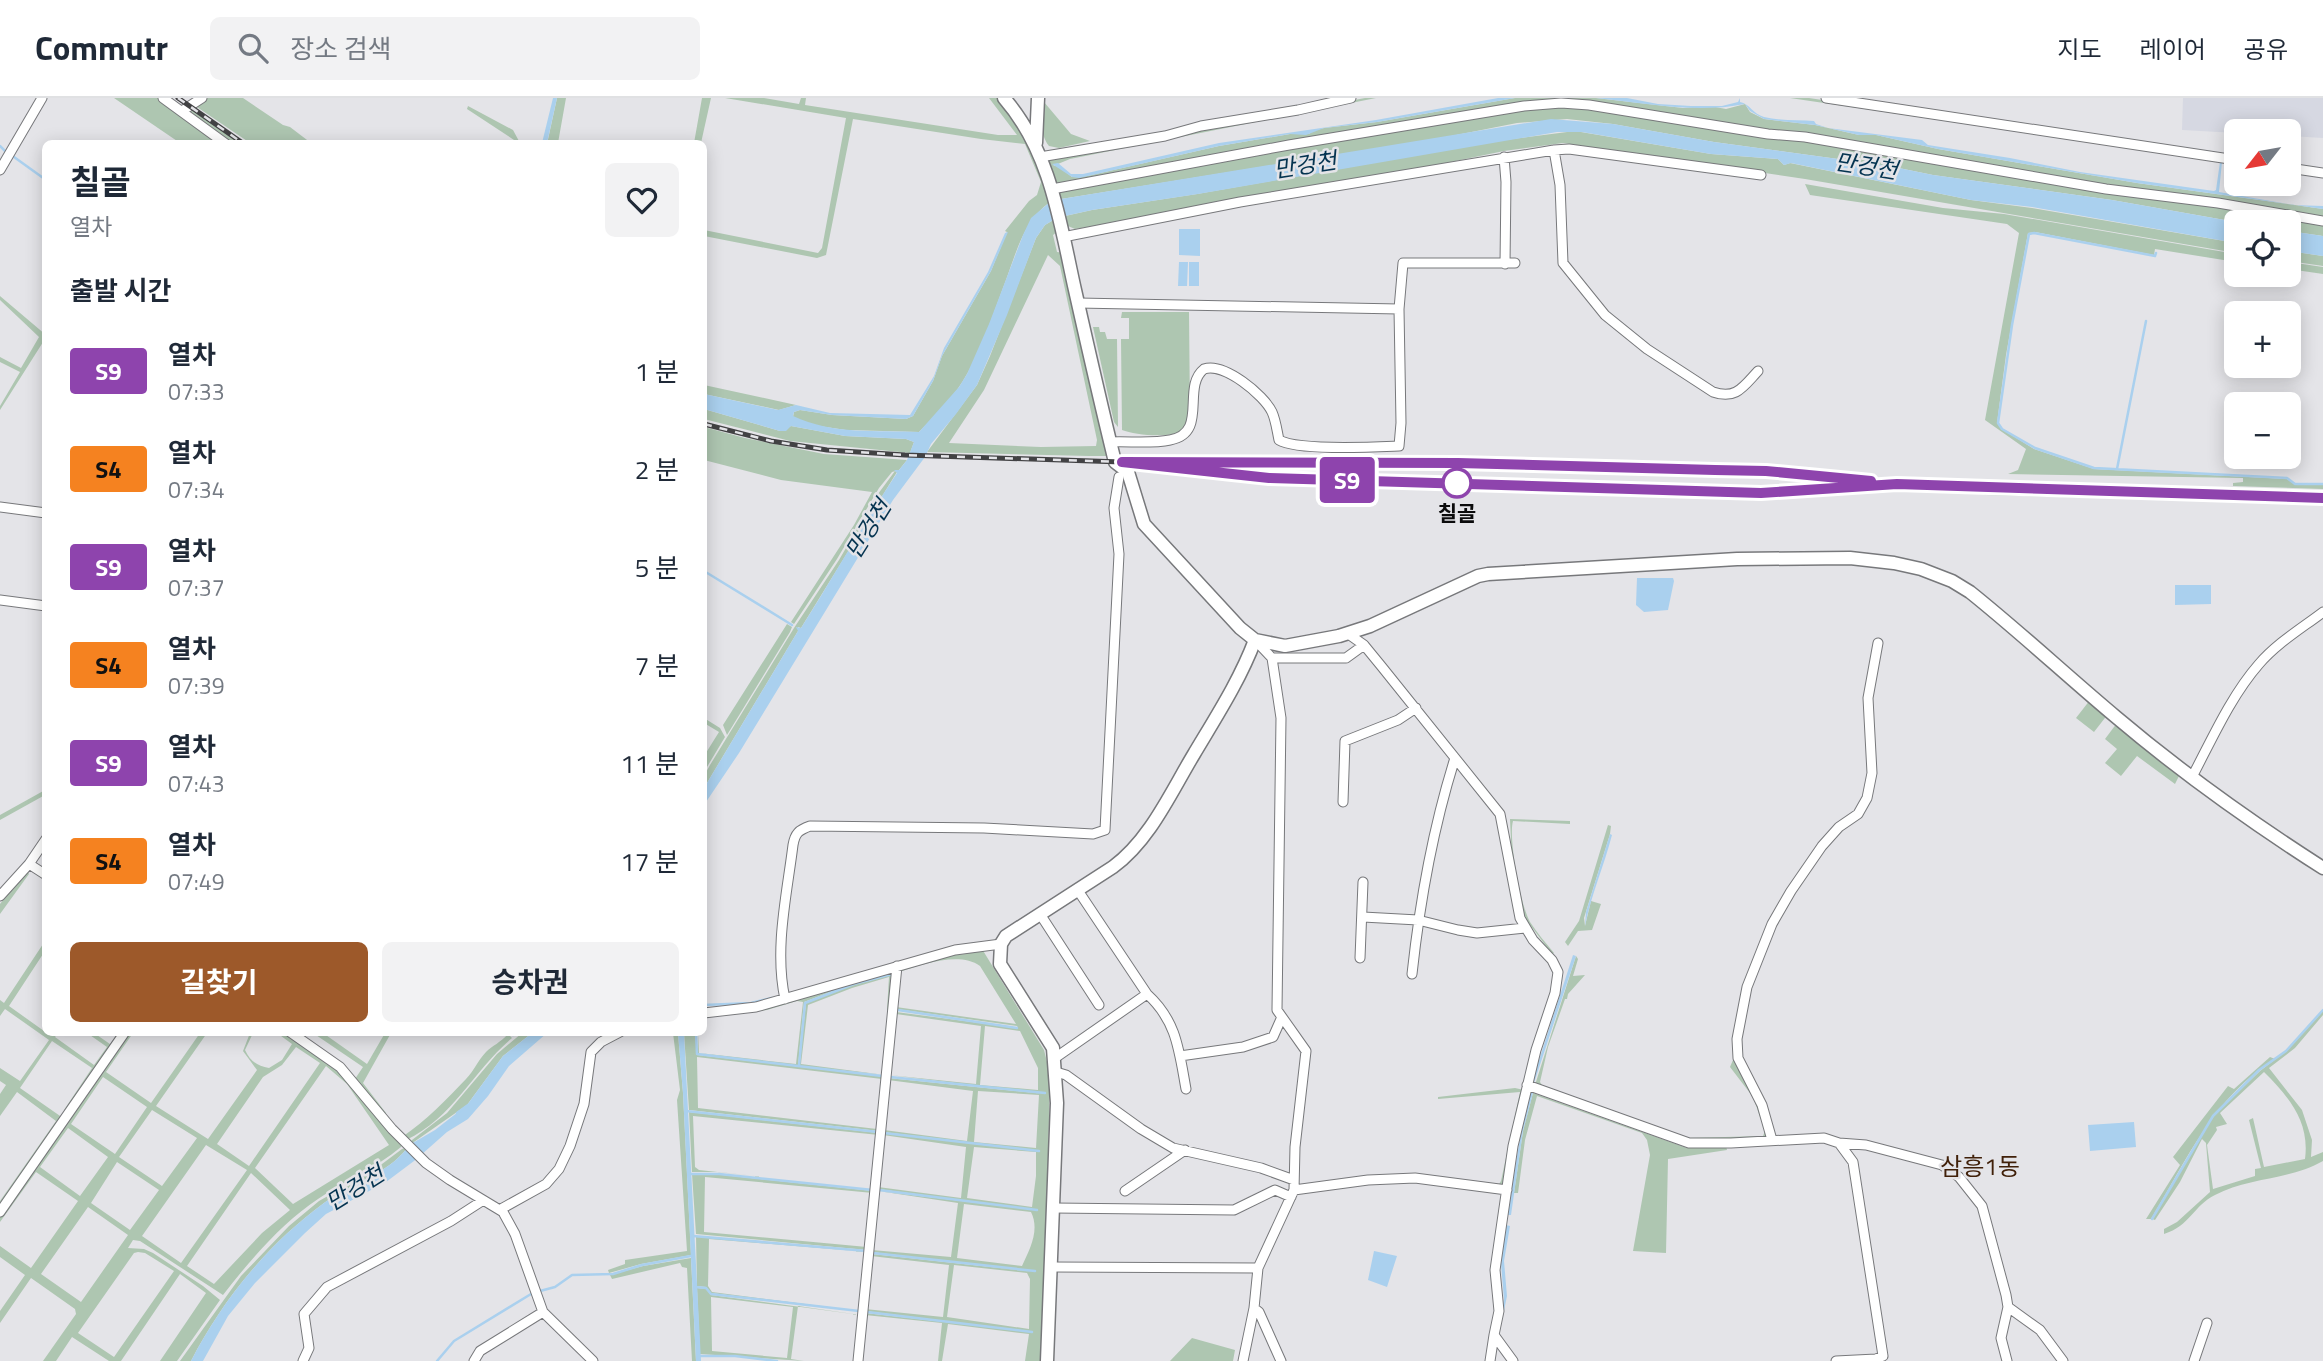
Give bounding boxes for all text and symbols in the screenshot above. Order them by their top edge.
search box [210,17,700,80]
text: Commutr [35,23,168,73]
icon: search [234,29,272,67]
text: 장소 검색 [290,29,392,68]
text: 지도 [2057,31,2102,67]
text: 레이어 [2140,31,2206,67]
text: 공유 [2244,31,2288,67]
north arrow [2224,119,2301,196]
map controls [2224,119,2301,469]
water label: 만겅천 [1271,142,1342,187]
water label: 만겅천 [1832,143,1903,188]
text: 칠골 [70,157,131,207]
button: heart [605,163,679,237]
text: 열차 [70,209,112,244]
button: locate [2224,210,2301,287]
text: 출발 시간 [70,271,171,310]
button: + [2224,301,2301,378]
text: 열차 [168,335,216,374]
text: 1 분 [635,352,679,391]
text: S9 [95,353,122,389]
text: 07:33 [168,374,225,409]
button: − [2224,392,2301,469]
text: 열차 [168,433,216,472]
text: 2 분 [635,450,679,489]
text: S4 [95,451,122,487]
line badge: S9 [1316,457,1378,503]
text: S9 [1334,462,1360,498]
marker: 칠골 [1442,468,1472,498]
text: 07:34 [168,472,225,507]
water label: 만겅천 [836,490,901,565]
place label: 칠골 [1438,497,1476,529]
text: 열차 [168,531,216,570]
text: 5 분 [635,548,679,587]
text: S9 [95,549,122,585]
text: 07:37 [168,570,225,605]
text: 열차 [168,629,216,668]
text: 7 분 [635,646,679,685]
text: S4 [95,647,122,683]
text: 07:39 [168,668,225,703]
text: 열차 [168,727,216,766]
text: 11 분 [620,744,679,783]
text: S9 [95,745,122,781]
text: 07:43 [168,766,225,801]
text: 열차 [168,825,216,864]
text: 17 분 [620,842,679,881]
text: S4 [95,843,122,879]
text: 07:49 [168,864,225,899]
button: 길찾기 [70,942,368,1022]
button: 승차권 [382,942,679,1022]
district label: 삼흥1동 [1940,1148,2020,1184]
water label: 만겅천 [319,1154,393,1219]

